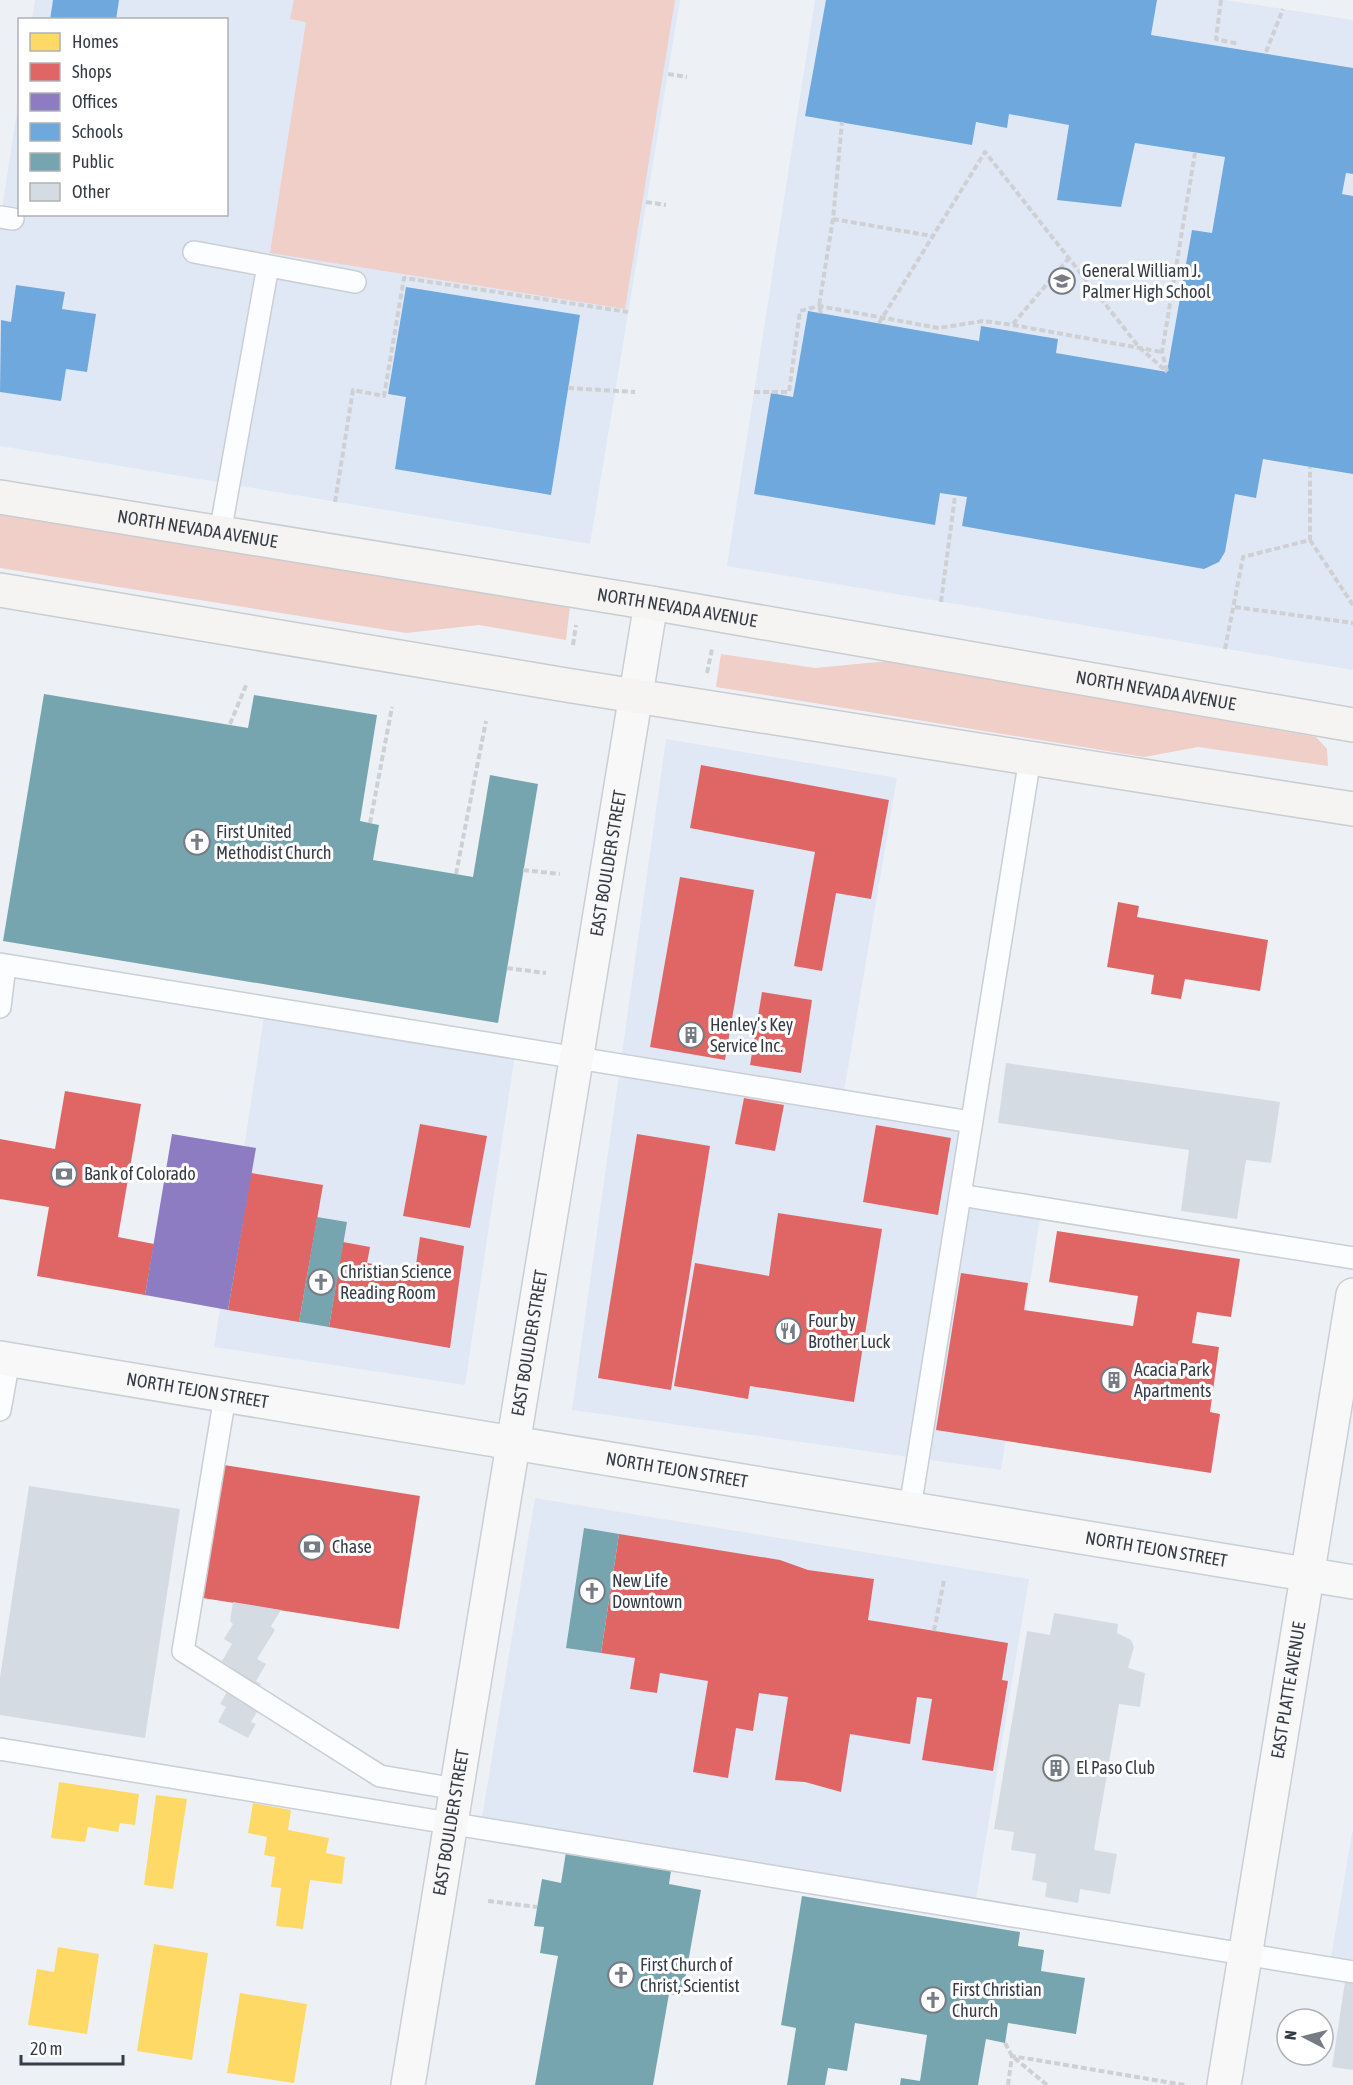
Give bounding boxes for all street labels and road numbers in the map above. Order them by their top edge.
street label: NORTH NEVADA AVENUE [116,505,279,552]
street label: NORTH NEVADA AVENUE [596,583,759,631]
street label: NORTH NEVADA AVENUE [1074,666,1238,715]
street label: EAST BOULDER STREET [585,788,630,938]
street label: EAST BOULDER STREET [507,1268,552,1418]
street label: NORTH TEJON STREET [125,1368,270,1412]
street label: NORTH TEJON STREET [604,1447,750,1492]
street label: NORTH TEJON STREET [1084,1527,1229,1571]
street label: EAST PLATTE AVENUE [1266,1620,1310,1760]
street label: EAST BOULDER STREET [428,1748,473,1897]

